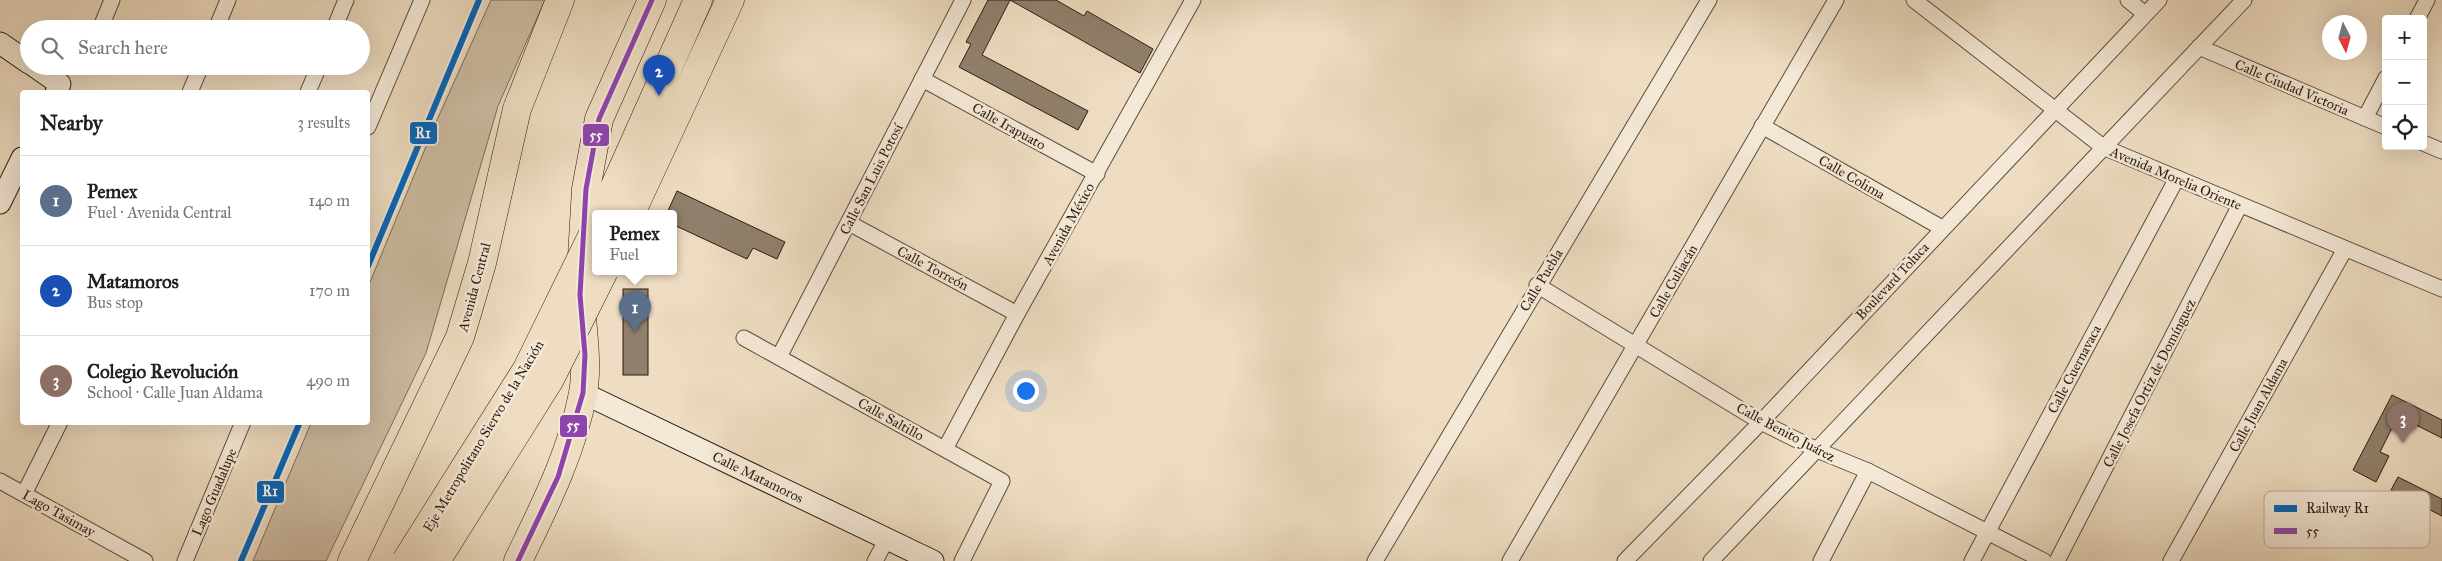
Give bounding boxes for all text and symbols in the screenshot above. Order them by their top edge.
north arrow [2322,15,2367,60]
map controls [2382,15,2427,150]
button: + [2382,15,2427,60]
search box [20,20,370,75]
icon: search [38,34,66,62]
text: Search here [78,36,168,59]
pin: 2 [643,55,675,96]
street label: Calle Ciudad Victoria [2232,56,2351,119]
button: − [2382,60,2427,105]
street label: Calle Irapuato [969,99,1049,154]
button: locate [2382,105,2427,150]
text: Nearby [40,110,103,136]
text: 3 results [297,113,350,132]
street label: Calle San Luis Potosí [836,120,907,237]
line badge: R1 [409,121,438,145]
line badge: 55 [582,123,610,147]
text: R1 [415,125,431,142]
text: 55 [589,127,603,144]
street label: Avenida Morelia Oriente [2107,143,2244,214]
street label: Calle Colima [1816,152,1888,203]
text: Pemex [87,180,138,203]
street label: Avenida México [1038,180,1098,269]
text: 1 [53,191,59,210]
text: 140 m [309,191,350,210]
text: Fuel · Avenida Central [87,203,232,222]
popup [592,210,677,275]
text: Pemex [609,222,660,245]
street label: Boulevard Toluca [1852,239,1933,324]
street label: Avenida Central [454,241,495,334]
street label: Calle Culiacán [1646,241,1701,321]
street label: Calle Torreón [894,243,972,295]
text: Fuel [609,245,639,264]
street label: Calle Puebla [1516,246,1567,314]
text: Matamoros [87,270,179,293]
text: 2 [52,281,60,300]
text: 170 m [309,281,350,300]
pin: 1 [619,291,651,332]
text: Bus stop [87,293,143,312]
street label: Calle Josefa Ortiz de Domínguez [2099,296,2201,471]
street label: Calle Cuernavaca [2044,322,2105,416]
street label: Eje Metropolitano Siervo de la Nación [419,337,548,535]
street label: Calle Juan Aldama [2226,355,2292,456]
text: Colegio Revolución [87,360,238,383]
text: 3 [53,371,59,390]
text: 490 m [306,371,350,390]
your location [1013,378,1039,404]
text: School · Calle Juan Aldama [87,383,263,402]
street label: Calle Saltillo [855,394,927,445]
street label: Calle Benito Juárez [1733,399,1839,467]
pin: 3 [2387,402,2419,443]
line badge: 55 [559,414,588,438]
text: 55 [566,417,580,434]
street label: Lago Guadalupe [188,446,241,539]
street label: Calle Matamoros [709,448,806,507]
line badge: R1 [256,480,285,504]
text: R1 [262,483,278,500]
street label: Lago Tasimay [19,486,99,541]
legend [2264,491,2430,548]
text: Railway R1 [2306,500,2370,517]
text: 55 [2306,523,2320,540]

